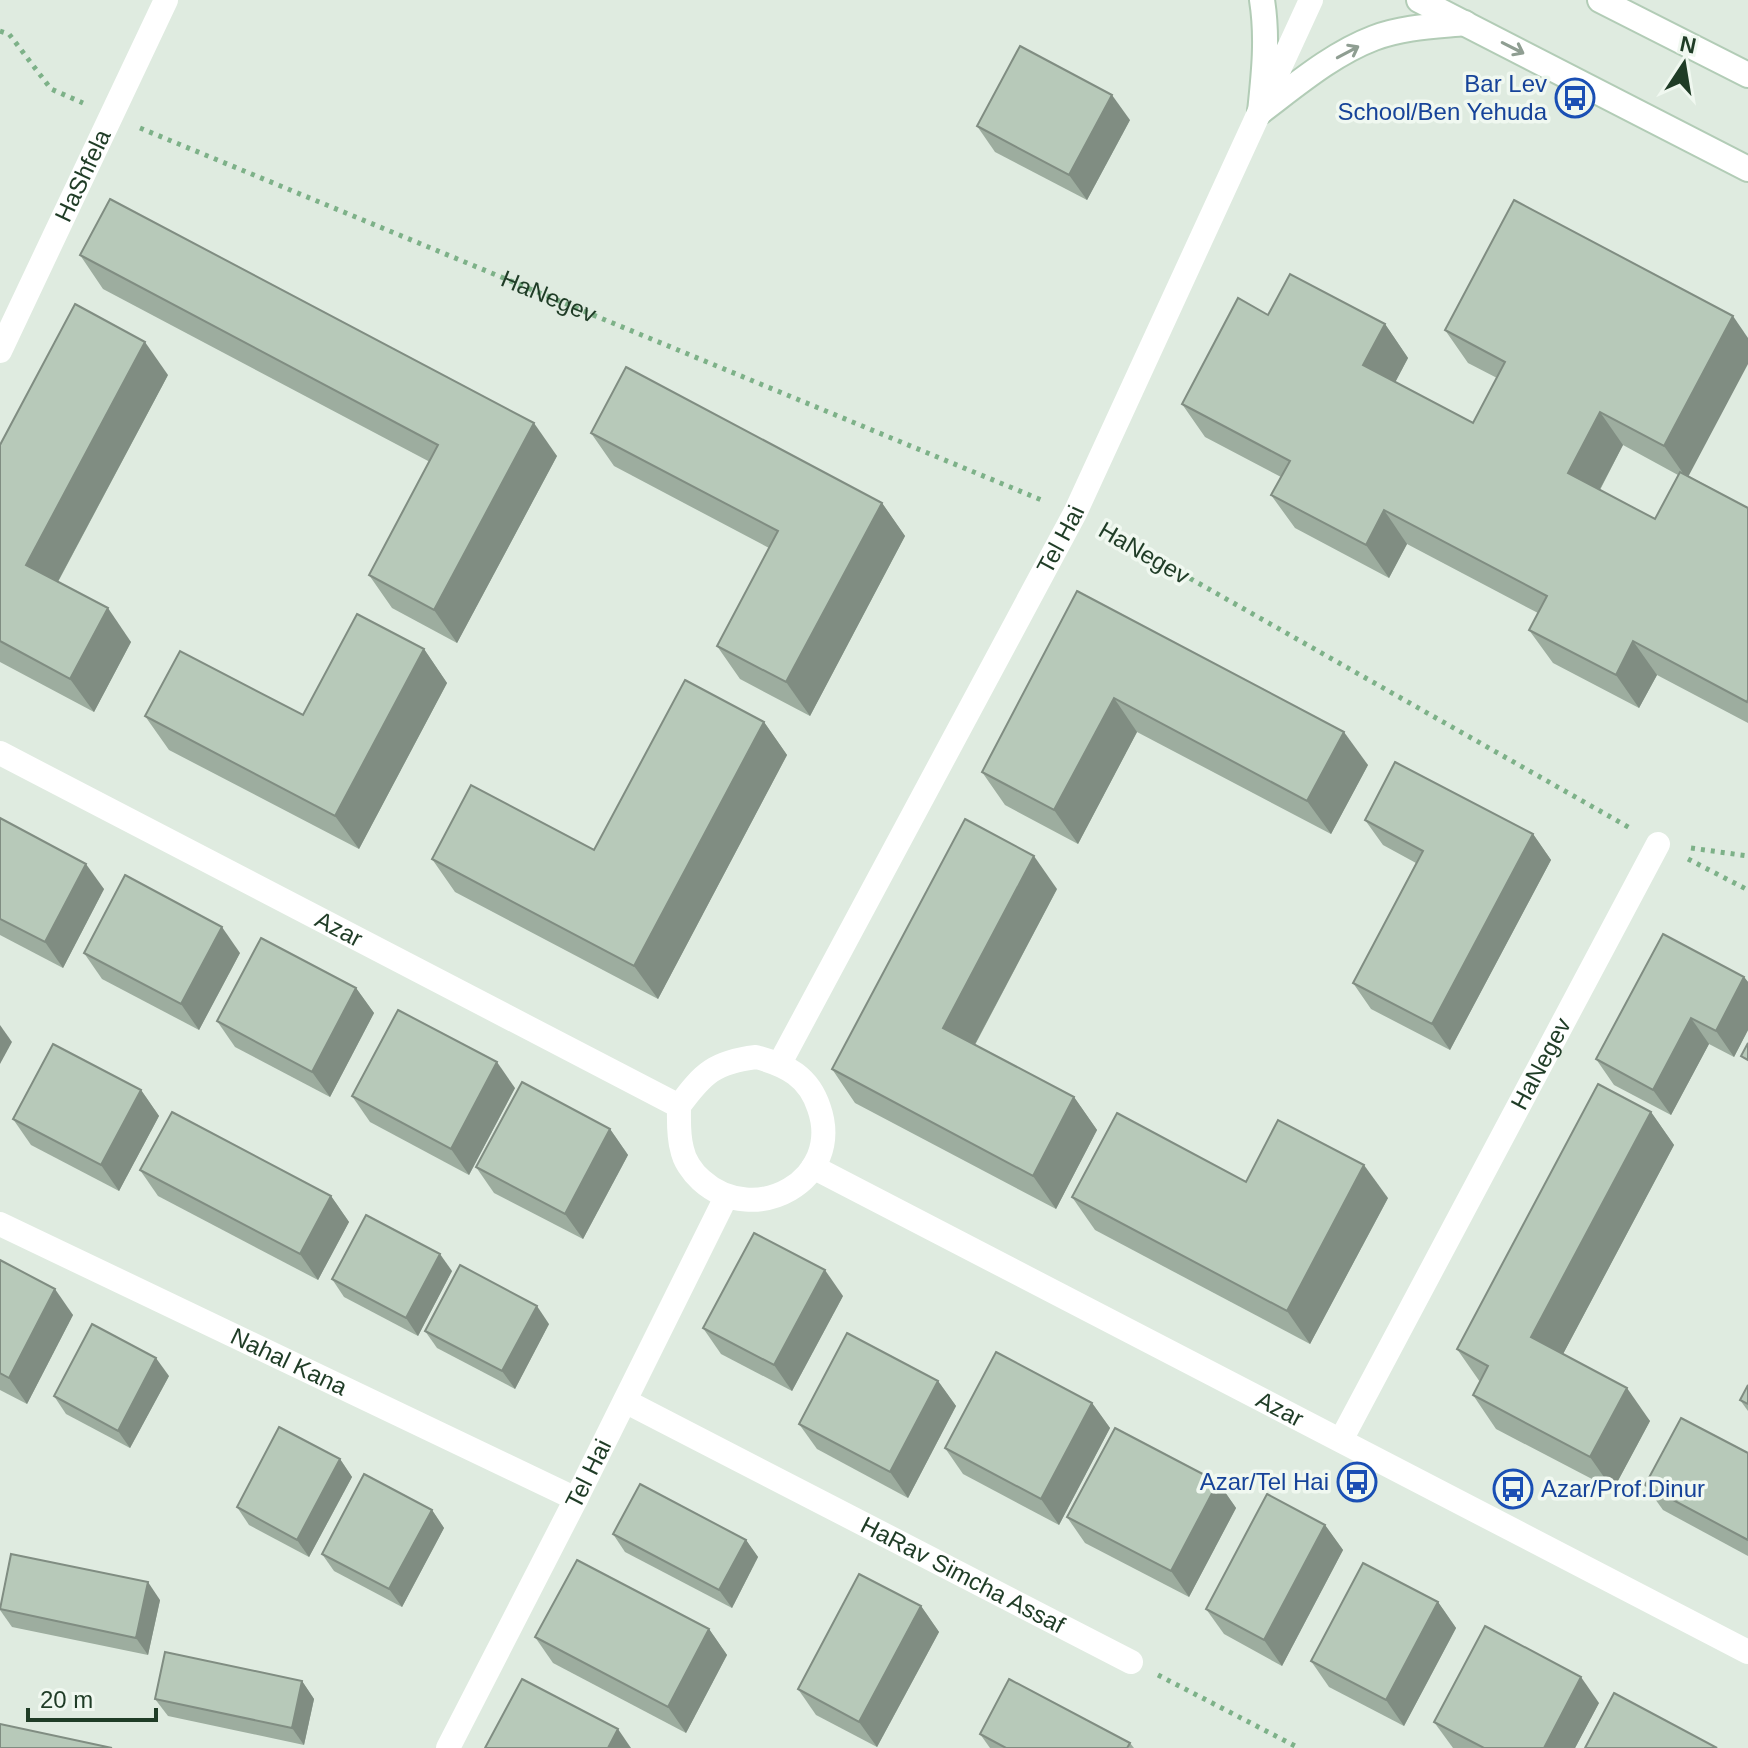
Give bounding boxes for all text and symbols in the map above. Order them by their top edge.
north arrow [1644,24,1724,104]
text: N [1678,31,1698,59]
one-way arrow [1501,40,1525,56]
one-way arrow [1335,44,1359,60]
place label: Bar Lev School/Ben Yehuda [1337,70,1548,125]
bus stop icon: Bar Lev School/Ben Yehuda [1554,77,1596,119]
street label: HaShfela [49,124,116,226]
street label: HaNegev [497,265,600,328]
street label: Tel Hai [1031,501,1090,578]
street label: HaNegev [1094,516,1194,589]
street label: Azar [311,905,367,952]
street label: HaNegev [1505,1013,1576,1114]
street label: Nahal Kana [227,1322,352,1401]
street label: Azar [1252,1385,1308,1432]
street label: Tel Hai [560,1435,616,1513]
bus stop icon: Azar/Tel Hai [1336,1461,1378,1503]
place label: Azar/Tel Hai [1200,1468,1329,1495]
bus stop icon: Azar/Prof.Dinur [1492,1468,1534,1510]
place label: Azar/Prof.Dinur [1541,1475,1705,1502]
street label: HaRav Simcha Assaf [857,1511,1070,1639]
scale bar [28,1672,156,1722]
text: 20 m [40,1686,93,1713]

